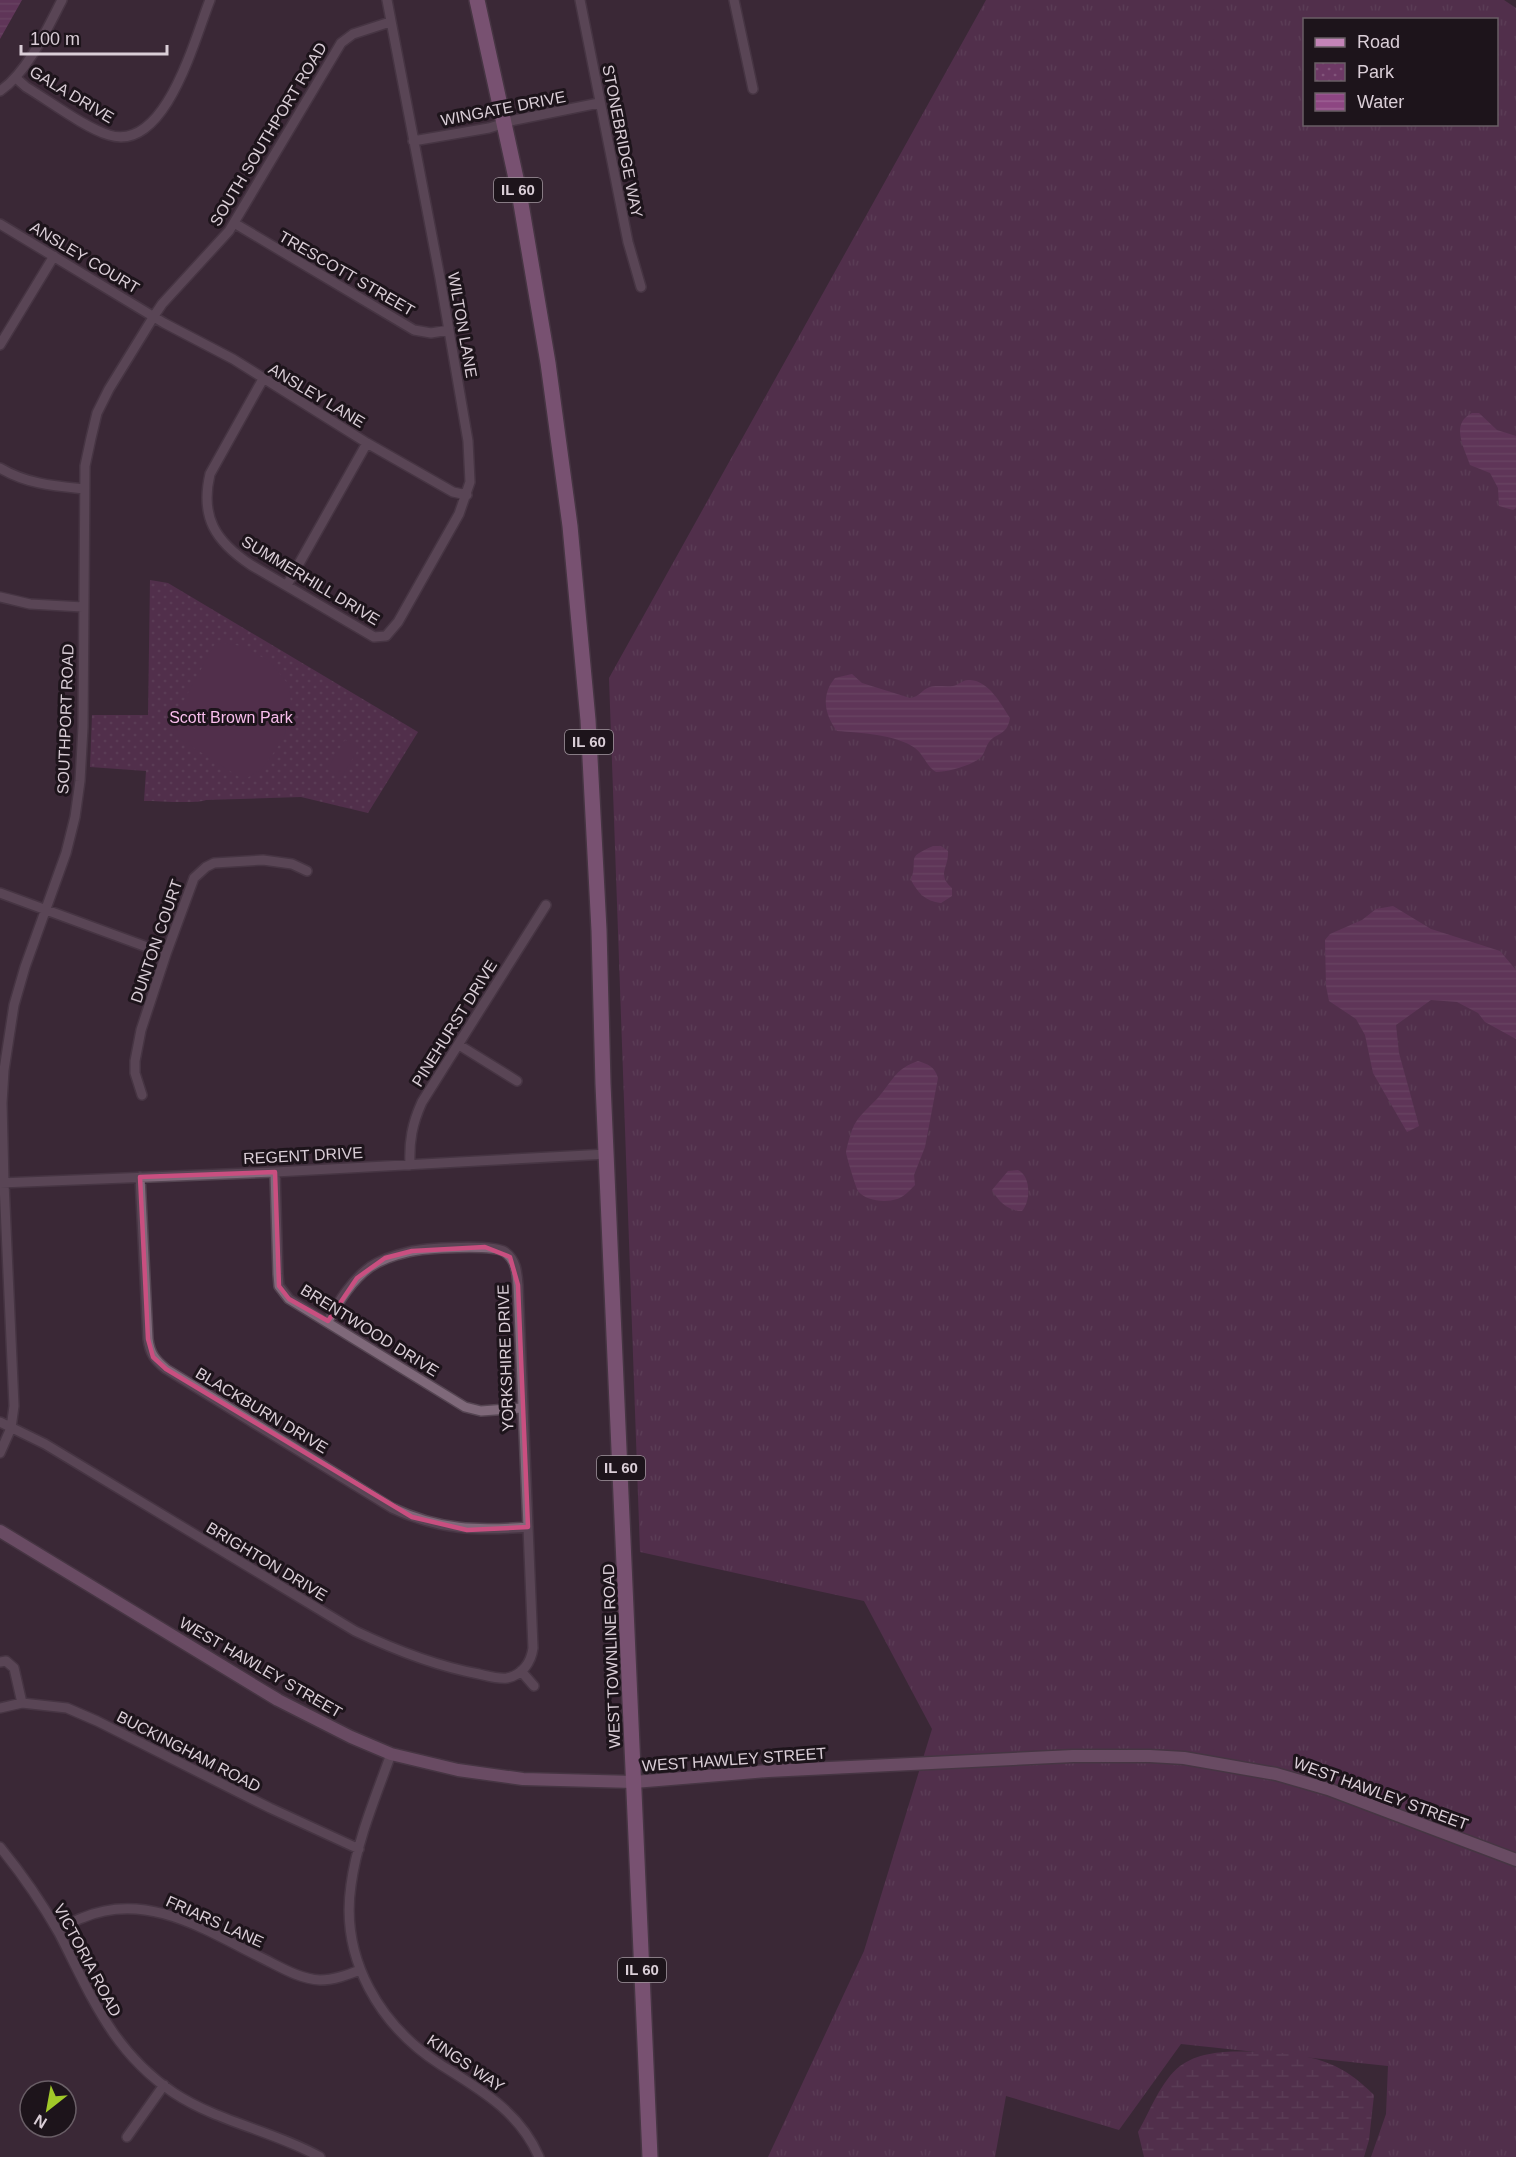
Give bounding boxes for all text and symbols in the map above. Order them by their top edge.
scale bar [21,18,166,56]
legend [1303,18,1498,126]
text: 100 m [30,29,80,49]
text: Road [1357,32,1400,52]
street label: SOUTH SOUTHPORT ROAD [207,39,330,229]
text: Park [1357,62,1395,82]
street label: GALA DRIVE [27,63,117,126]
street label: STONEBRIDGE WAY [599,63,646,219]
street label: WINGATE DRIVE [439,88,567,129]
text: Water [1357,92,1404,112]
road number: IL 60 [494,178,542,202]
street label: ANSLEY COURT [27,218,142,297]
street label: TRESCOTT STREET [276,228,418,319]
street label: WILTON LANE [445,271,480,379]
street label: ANSLEY LANE [266,360,368,431]
street label: SUMMERHILL DRIVE [239,533,383,628]
street label: SOUTHPORT ROAD [54,643,77,795]
park label: Scott Brown Park [169,709,294,726]
road number: IL 60 [565,730,613,754]
street label: DUNTON COURT [127,877,186,1005]
street label: PINEHURST DRIVE [409,957,500,1089]
street label: REGENT DRIVE [243,1144,363,1167]
street label: BRENTWOOD DRIVE [298,1281,442,1380]
street label: YORKSHIRE DRIVE [494,1284,517,1432]
street label: BLACKBURN DRIVE [193,1364,331,1457]
road number: IL 60 [597,1456,645,1480]
street label: BRIGHTON DRIVE [203,1519,330,1604]
street label: WEST TOWNLINE ROAD [600,1563,623,1749]
street label: WEST HAWLEY STREET [177,1614,345,1721]
street label: BUCKINGHAM ROAD [114,1708,264,1795]
street label: WEST HAWLEY STREET [641,1745,827,1774]
street label: WEST HAWLEY STREET [1291,1754,1471,1833]
street label: FRIARS LANE [163,1892,266,1951]
street label: VICTORIA ROAD [51,1901,124,2019]
road number: IL 60 [618,1958,666,1982]
street label: KINGS WAY [424,2032,508,2095]
north arrow [18,2079,78,2139]
text: N [31,2111,50,2132]

